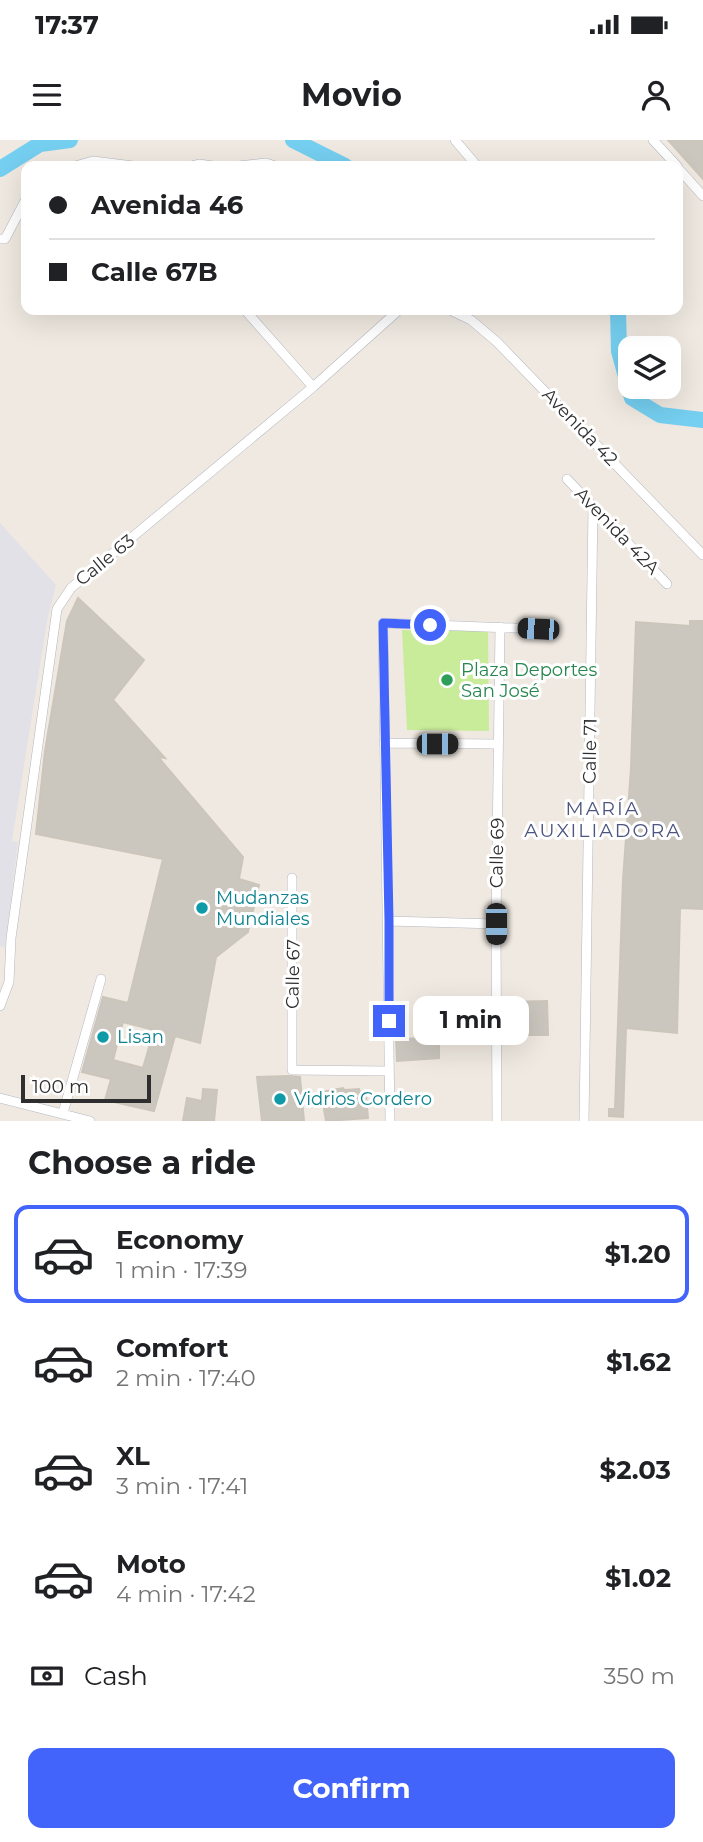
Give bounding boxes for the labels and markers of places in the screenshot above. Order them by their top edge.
place label: Plaza Deportes San José [461,659,597,702]
marker: Plaza Deportes San José [439,672,455,688]
place label: Mudanzas Mundiales [216,887,310,930]
marker: Mudanzas Mundiales [194,900,210,916]
place label: Lisan [117,1026,164,1048]
marker: Lisan [95,1029,111,1045]
place label: Vidrios Cordero [294,1088,432,1110]
marker: Vidrios Cordero [272,1091,288,1107]

